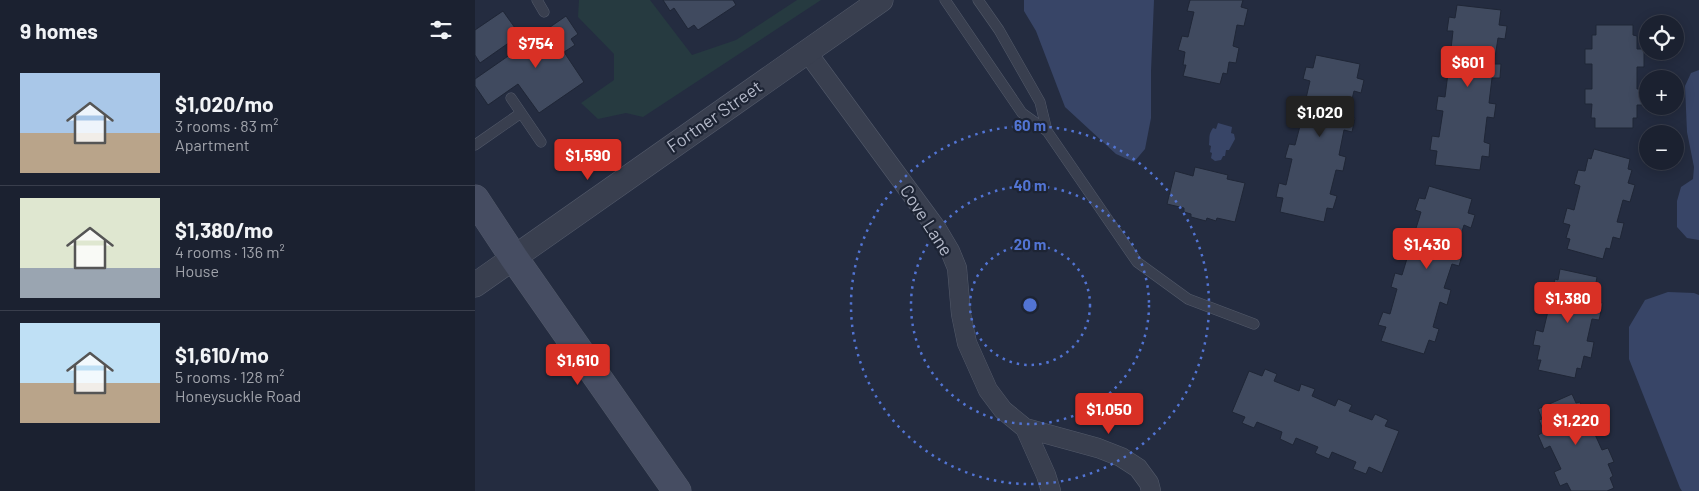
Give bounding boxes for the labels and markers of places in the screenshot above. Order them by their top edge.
pin: $754 [506,27,566,69]
pin: $601 [1438,46,1498,88]
pin: $1,020 [1279,96,1361,138]
pin: $1,590 [547,138,629,181]
pin: $1,430 [1386,228,1468,270]
pin: $1,380 [1527,282,1609,324]
centre of rings [1021,296,1039,314]
pin: $1,610 [537,344,619,386]
pin: $1,050 [1068,392,1150,435]
pin: $1,220 [1535,404,1617,446]

